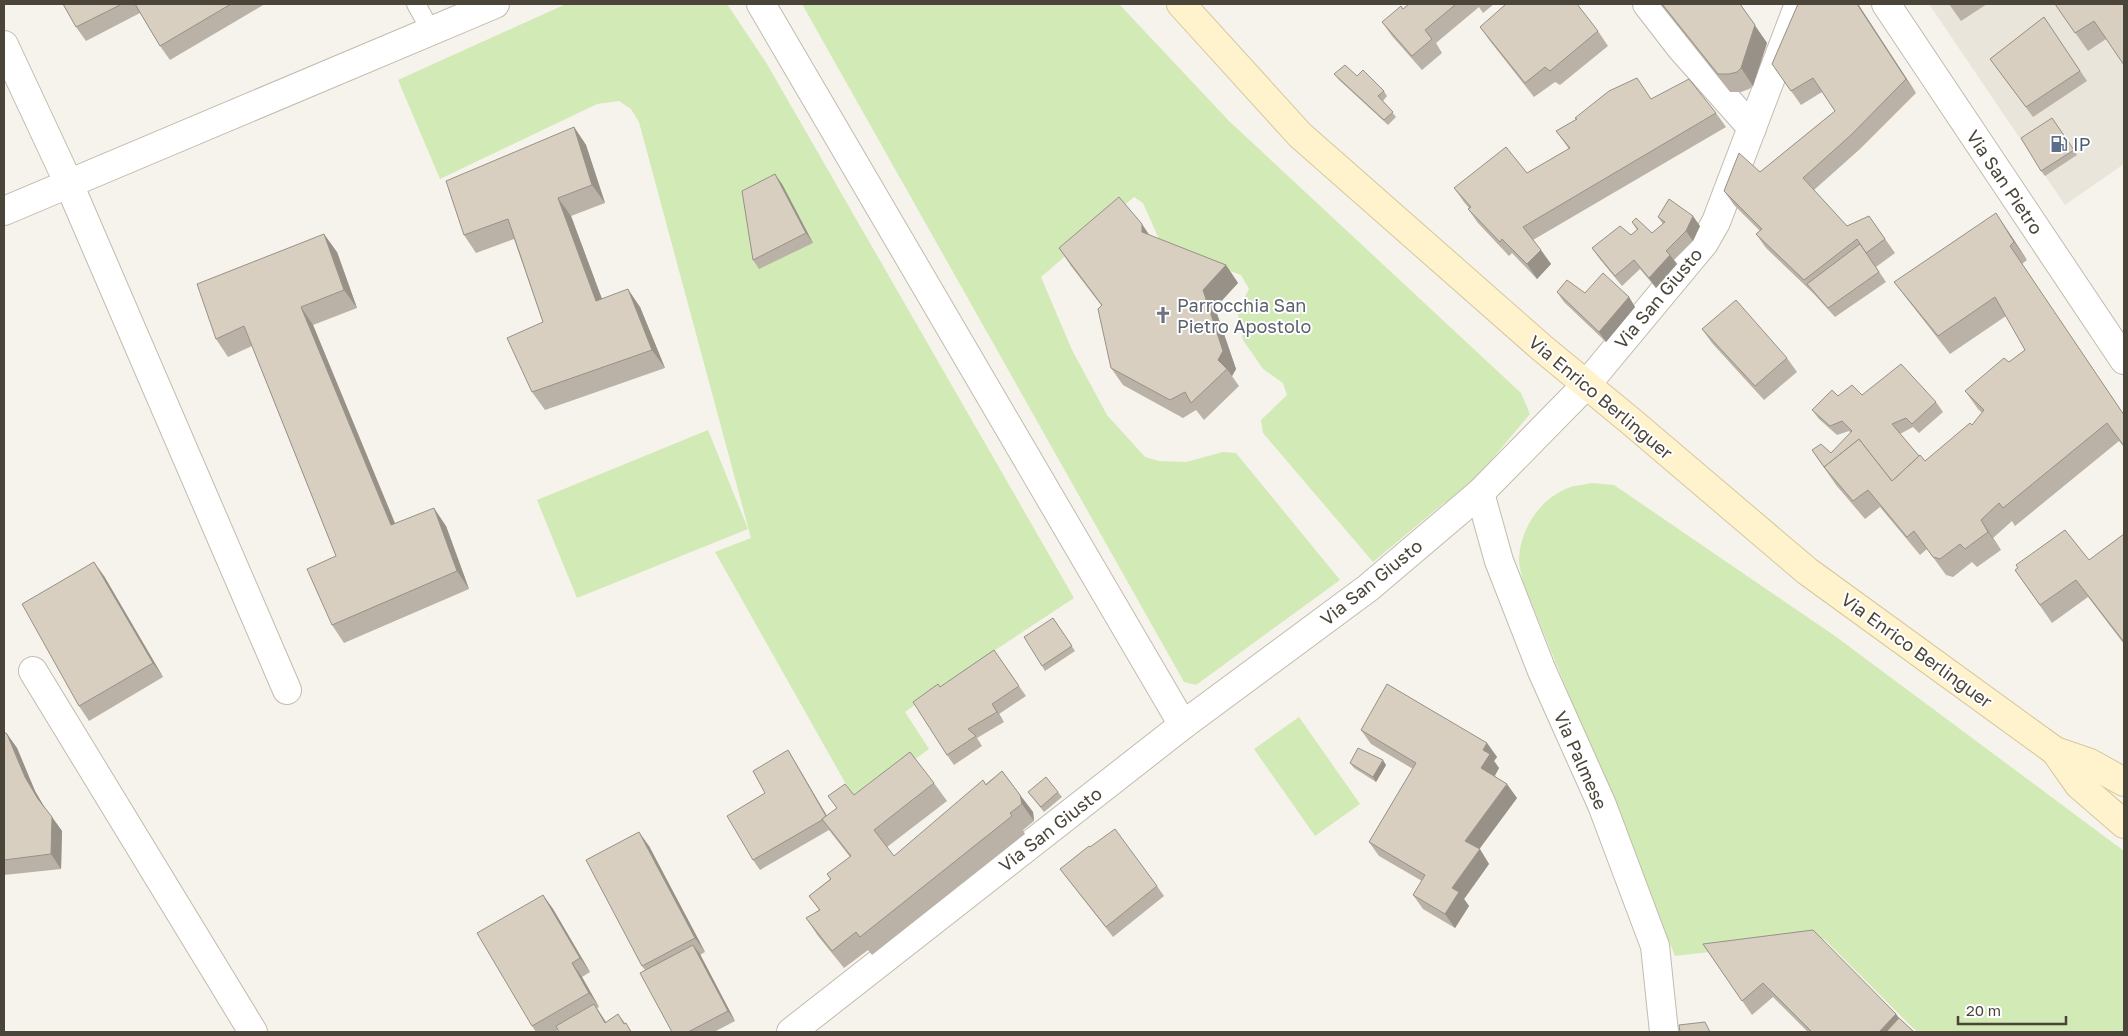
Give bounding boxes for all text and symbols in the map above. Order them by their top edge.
street label: Via San Pietro [1962,126,2048,238]
place label: IP [2073,133,2090,155]
fuel station icon: IP [2049,134,2069,154]
street label: Via San Giusto [1609,243,1707,353]
place label: Parrocchia San Pietro Apostolo [1177,294,1311,337]
church icon: Parrocchia San Pietro Apostolo [1153,305,1173,325]
street label: Via Enrico Berlinguer [1525,330,1677,464]
street label: Via San Giusto [1316,534,1426,630]
street label: Via Enrico Berlinguer [1837,588,1997,712]
street label: Via Palmese [1550,707,1612,813]
street label: Via San Giusto [994,782,1106,876]
scale bar [1958,994,2066,1026]
text: 20 m [1966,1001,2001,1019]

